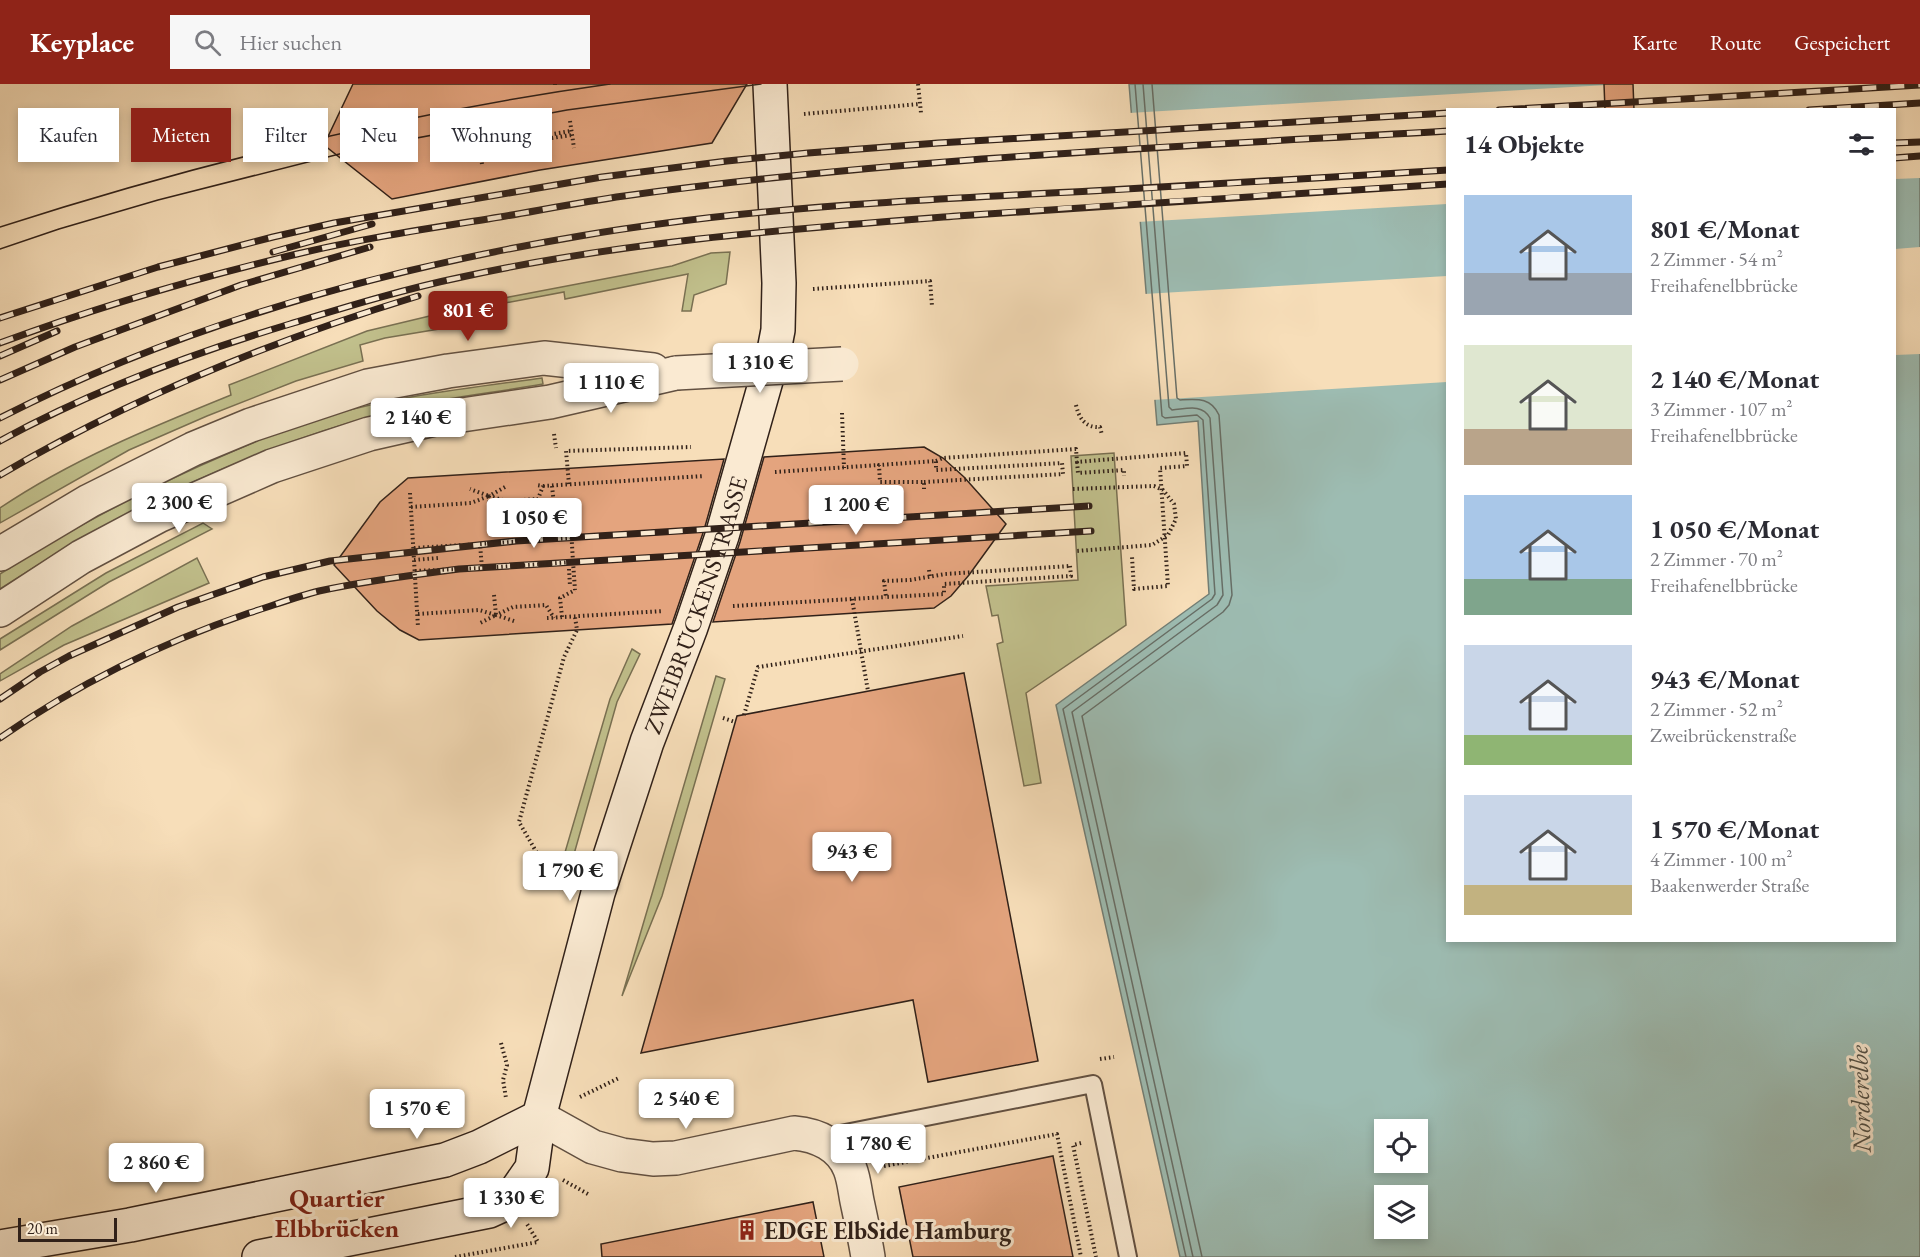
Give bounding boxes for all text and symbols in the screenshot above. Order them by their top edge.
search box [170,15,590,69]
text: Keyplace [30,24,134,60]
icon: search [191,26,224,59]
text: Hier suchen [239,28,342,57]
text: Karte [1633,29,1677,56]
text: Route [1710,29,1761,56]
text: Gespeichert [1794,29,1890,56]
chip: Kaufen [18,108,119,162]
chip: Mieten [131,108,231,162]
chip: Filter [243,108,328,162]
chip: Neu [340,108,418,162]
chip: Wohnung [430,108,552,162]
text: 14 Objekte [1464,127,1584,161]
icon: filters [1845,128,1878,161]
text: 801 €/Monat [1650,212,1799,246]
icon: home [1512,219,1584,291]
text: 2 Zimmer · 54 m² [1650,246,1783,272]
text: Freihafenelbbrücke [1650,272,1798,298]
pin: 801 € [426,291,510,342]
text: 801 € [442,297,494,323]
pin: 1 310 € [705,343,815,394]
text: 1 310 € [727,349,793,375]
text: 2 140 €/Monat [1650,362,1819,396]
pin: 1 110 € [556,363,666,414]
text: 1 110 € [578,369,644,395]
icon: home [1512,369,1584,441]
text: 3 Zimmer · 107 m² [1650,396,1793,422]
pin: 2 140 € [363,398,473,449]
text: 2 140 € [385,404,451,430]
text: Freihafenelbbrücke [1650,422,1798,448]
street label: ZWEIBRÜCKENSTRASSE [636,472,754,738]
pin: 2 300 € [124,483,234,534]
pin: 1 200 € [801,485,911,536]
text: 2 300 € [146,489,212,515]
text: 1 200 € [823,491,889,517]
pin: 1 050 € [479,498,589,549]
text: 1 050 € [501,504,567,530]
text: 1 050 €/Monat [1650,512,1819,546]
icon: home [1512,519,1584,591]
text: 2 Zimmer · 70 m² [1650,546,1783,572]
text: Freihafenelbbrücke [1650,572,1798,598]
text: 943 €/Monat [1650,662,1799,696]
icon: home [1512,669,1584,741]
text: 2 Zimmer · 52 m² [1650,696,1783,722]
text: Zweibrückenstraße [1650,722,1797,748]
text: 1 570 €/Monat [1650,812,1819,846]
icon: home [1512,819,1584,891]
pin: 943 € [810,832,894,883]
text: 943 € [826,838,878,864]
text: 4 Zimmer · 100 m² [1650,846,1793,872]
pin: 1 790 € [515,851,625,902]
text: 1 790 € [537,857,603,883]
text: Baakenwerder Straße [1650,872,1809,898]
water label: Norderelbe [1841,1043,1879,1154]
pin: 2 540 € [631,1079,741,1130]
text: 2 540 € [653,1085,719,1111]
pin: 1 570 € [362,1089,472,1140]
text: 1 570 € [384,1095,450,1121]
map controls [1374,1119,1428,1239]
button: locate [1374,1119,1428,1173]
pin: 1 780 € [823,1124,933,1175]
text: 1 780 € [845,1130,911,1156]
pin: 2 860 € [101,1143,211,1194]
text: 2 860 € [123,1149,189,1175]
pin: 1 330 € [456,1178,566,1229]
district label: Quartier Elbbrücken [275,1181,400,1245]
text: 1 330 € [478,1184,544,1210]
button: layers [1374,1185,1428,1239]
scale bar [18,1215,117,1242]
place label: EDGE ElbSide Hamburg [764,1215,1013,1247]
text: 20 m [27,1218,58,1239]
building icon: EDGE ElbSide Hamburg [735,1218,759,1242]

